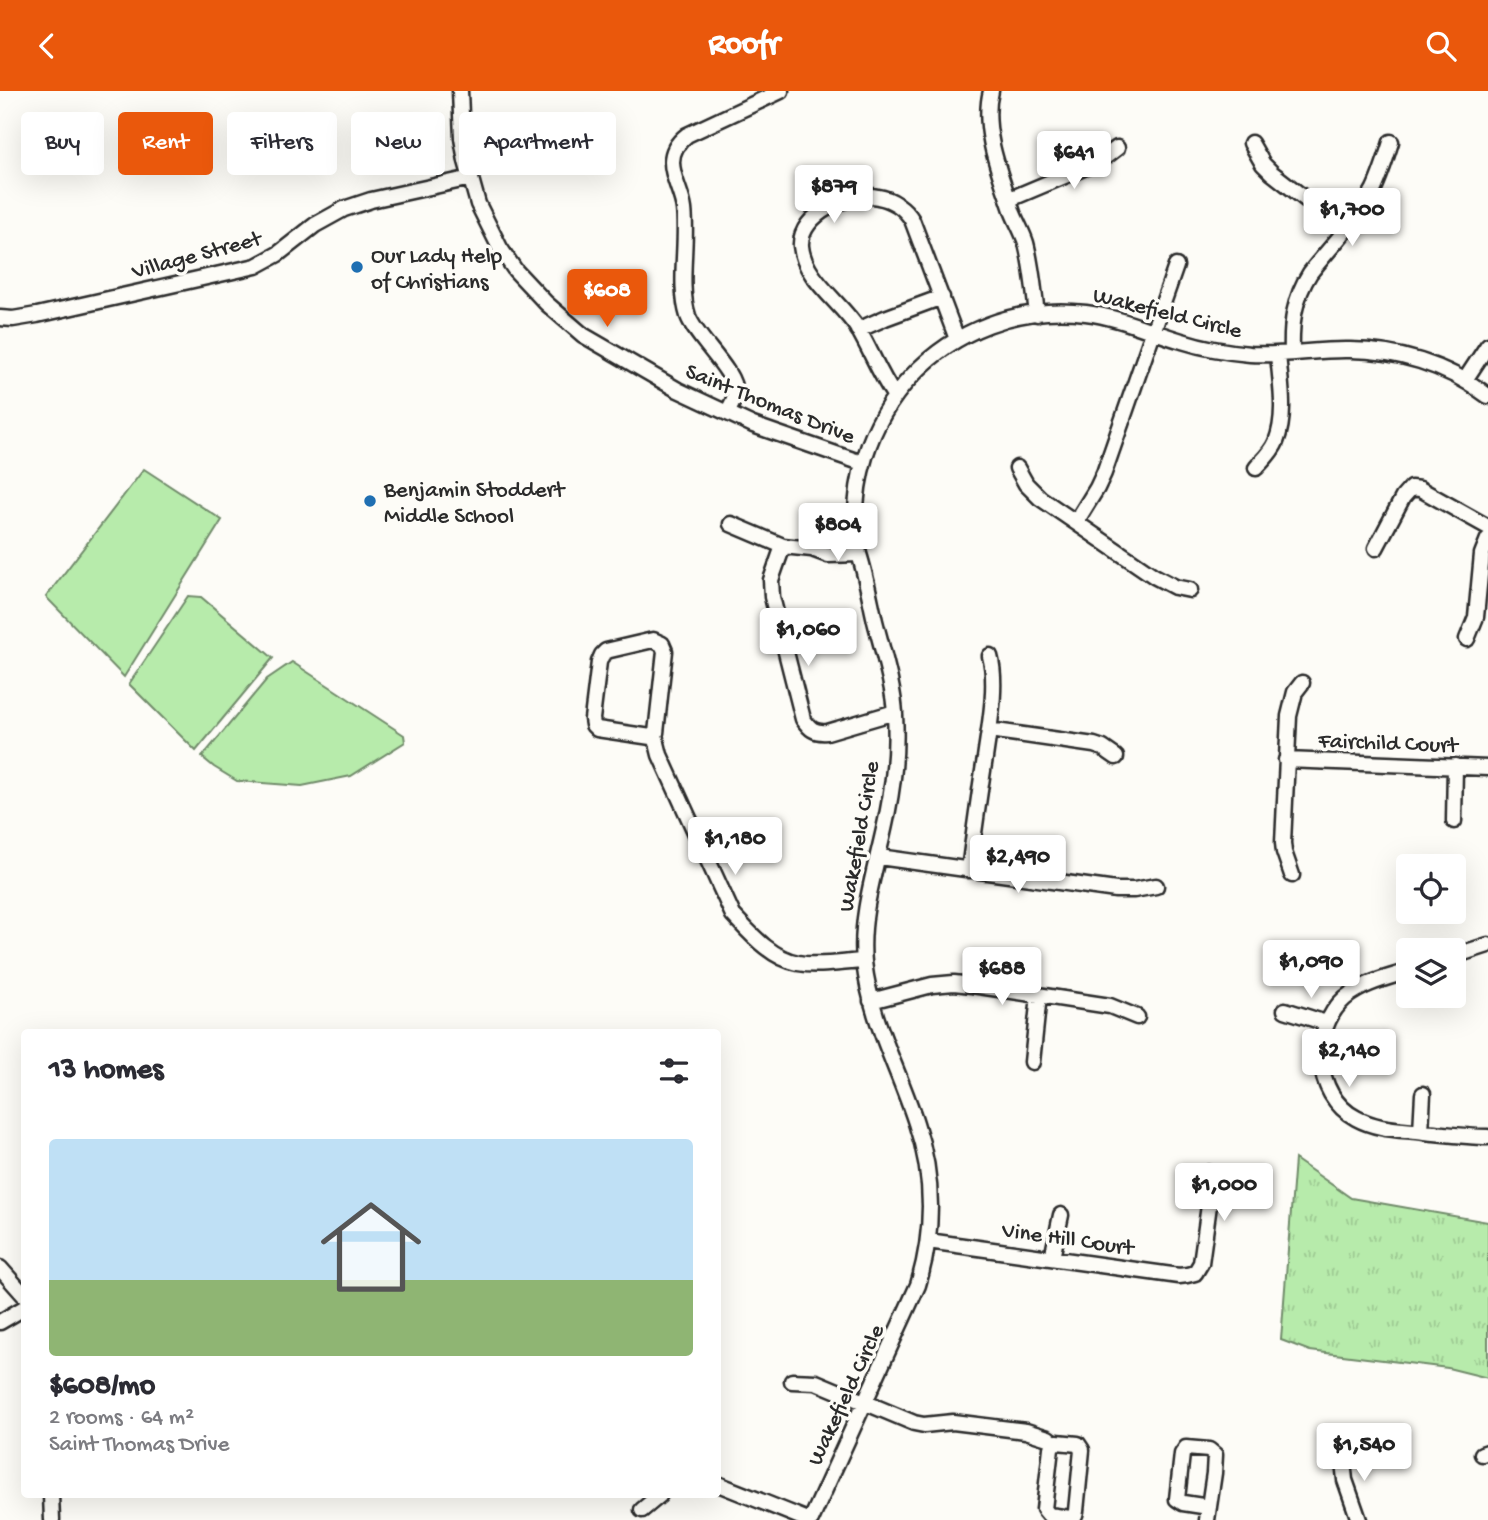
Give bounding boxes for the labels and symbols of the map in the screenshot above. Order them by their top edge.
pin: $641 [1033,132,1115,191]
pin: $879 [793,165,875,225]
pin: $1,700 [1295,188,1409,248]
street label: Village Street [128,226,266,287]
place label: Our Lady Help of Christians [371,244,502,297]
marker: Our Lady Help of Christians [349,259,365,275]
pin: $608 [566,269,648,329]
street label: Wakefield Circle [1090,283,1246,346]
street label: Saint Thomas Drive [681,359,859,452]
place label: Benjamin Stoddert Middle School [383,478,566,531]
marker: Benjamin Stoddert Middle School [362,493,378,509]
pin: $804 [797,503,879,563]
pin: $1,060 [751,609,865,668]
street label: Fairchild Court [1317,729,1460,760]
street label: Wakefield Circle [834,758,887,914]
pin: $1,180 [678,817,792,877]
pin: $2,490 [961,835,1075,895]
pin: $1,090 [1254,941,1368,1000]
pin: $688 [961,947,1043,1007]
pin: $2,140 [1292,1030,1406,1089]
pin: $1,000 [1167,1163,1281,1223]
street label: Vine Hill Court [999,1218,1137,1263]
street label: Wakefield Circle [803,1320,892,1470]
pin: $1,540 [1307,1423,1421,1483]

